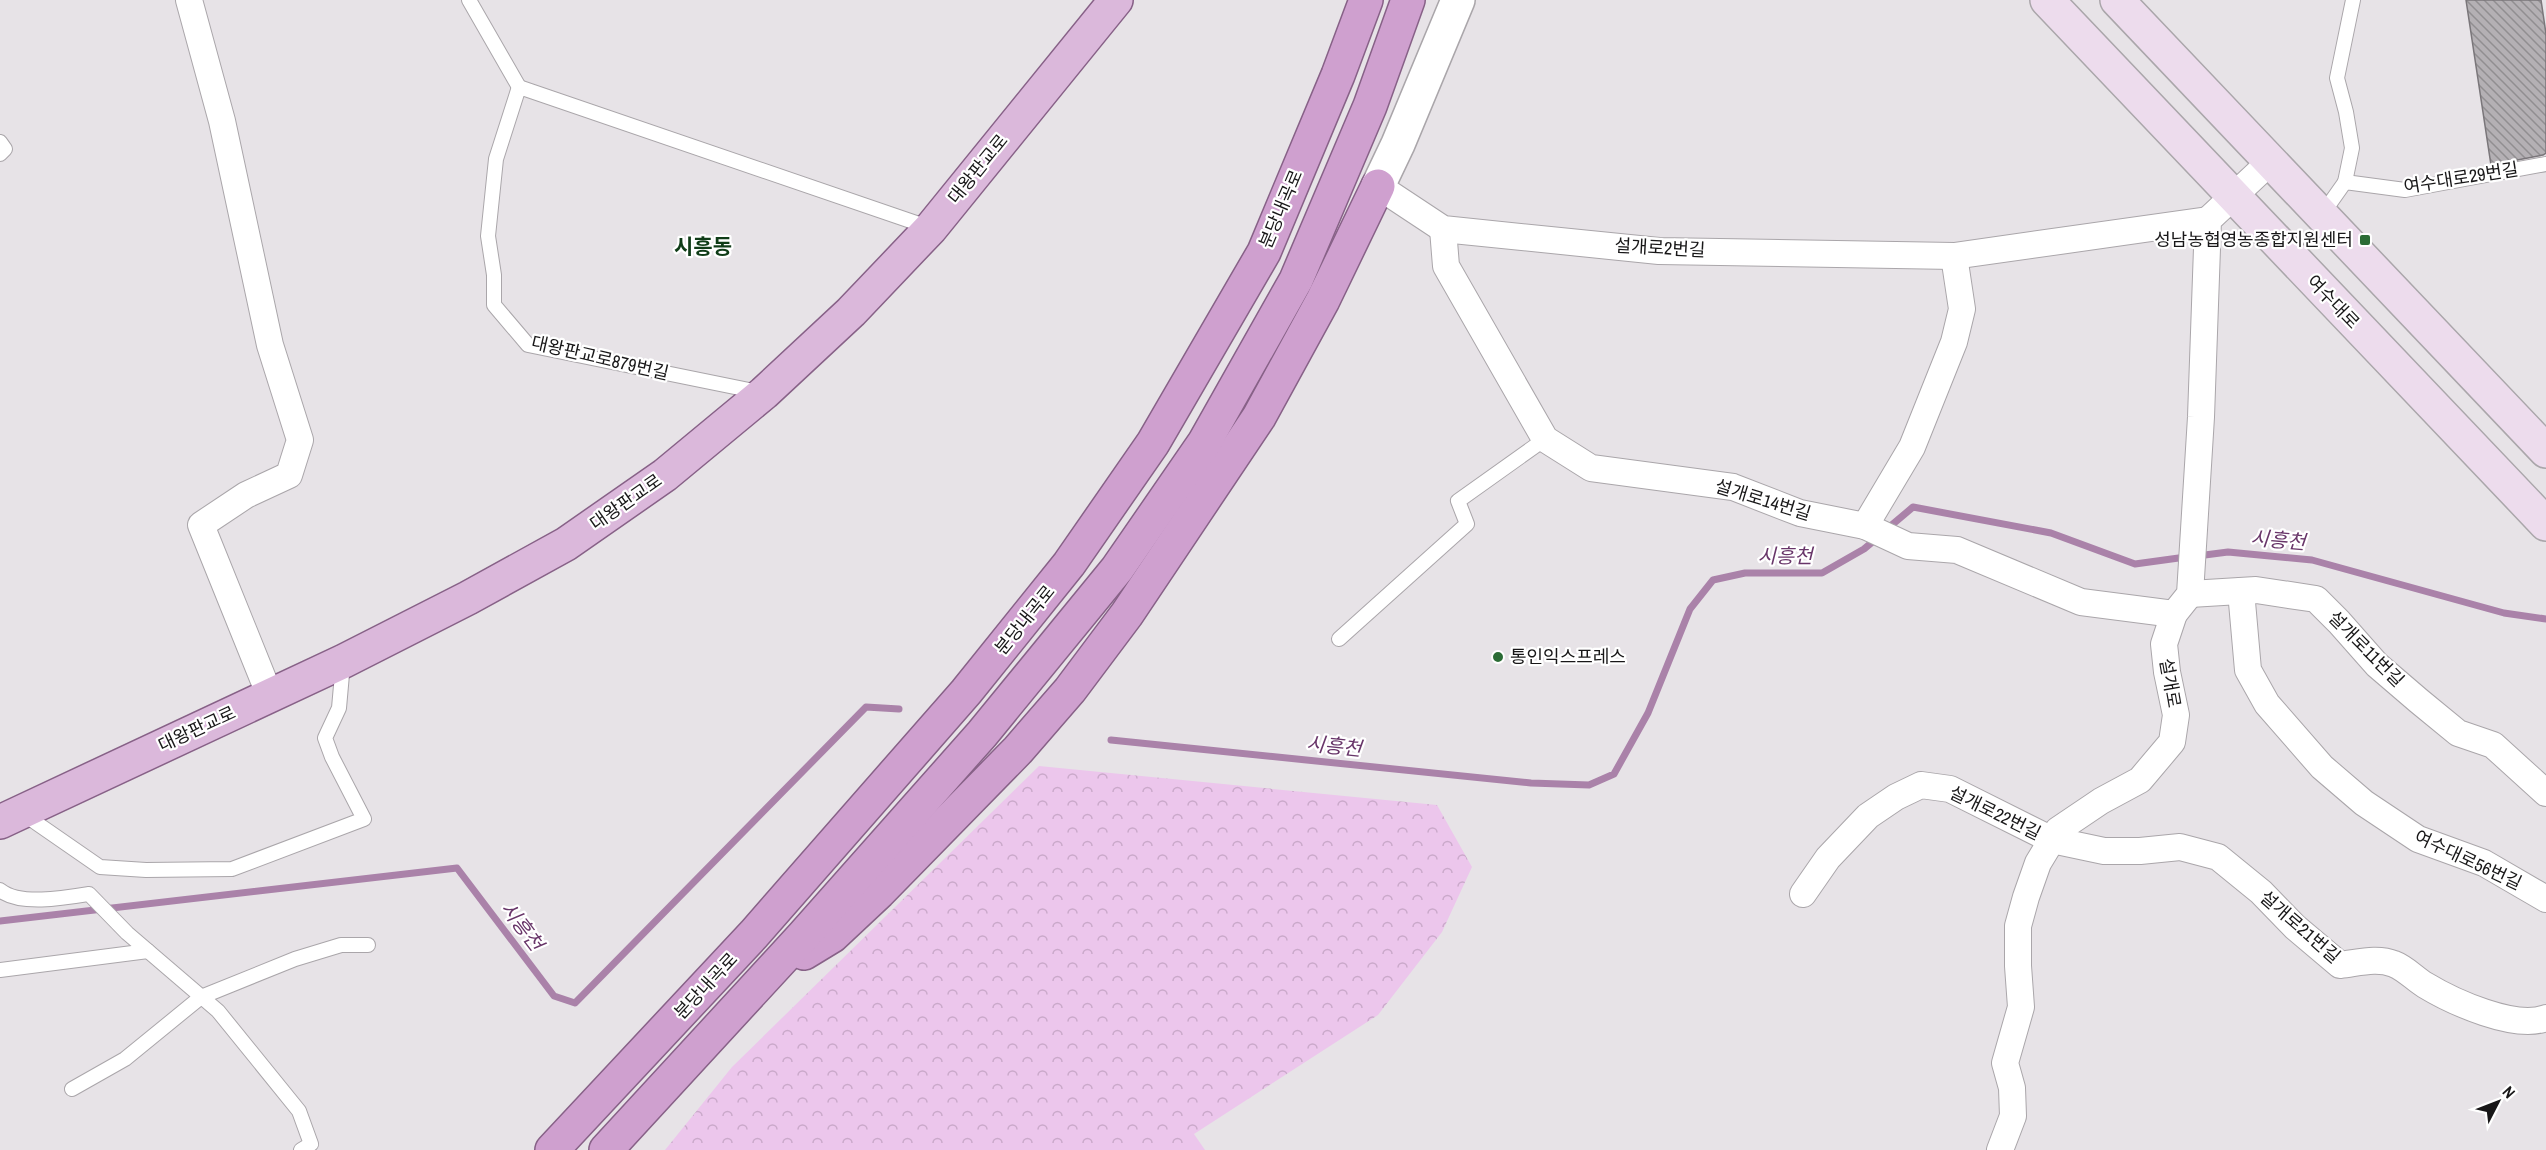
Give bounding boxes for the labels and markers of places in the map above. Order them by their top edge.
place label: 성남농협영농종합지원센터 [2154,227,2353,252]
marker: 성남농협영농종합지원센터 [2358,233,2372,247]
place label: 통인익스프레스 [1510,644,1626,669]
marker: 통인익스프레스 [1491,650,1505,664]

